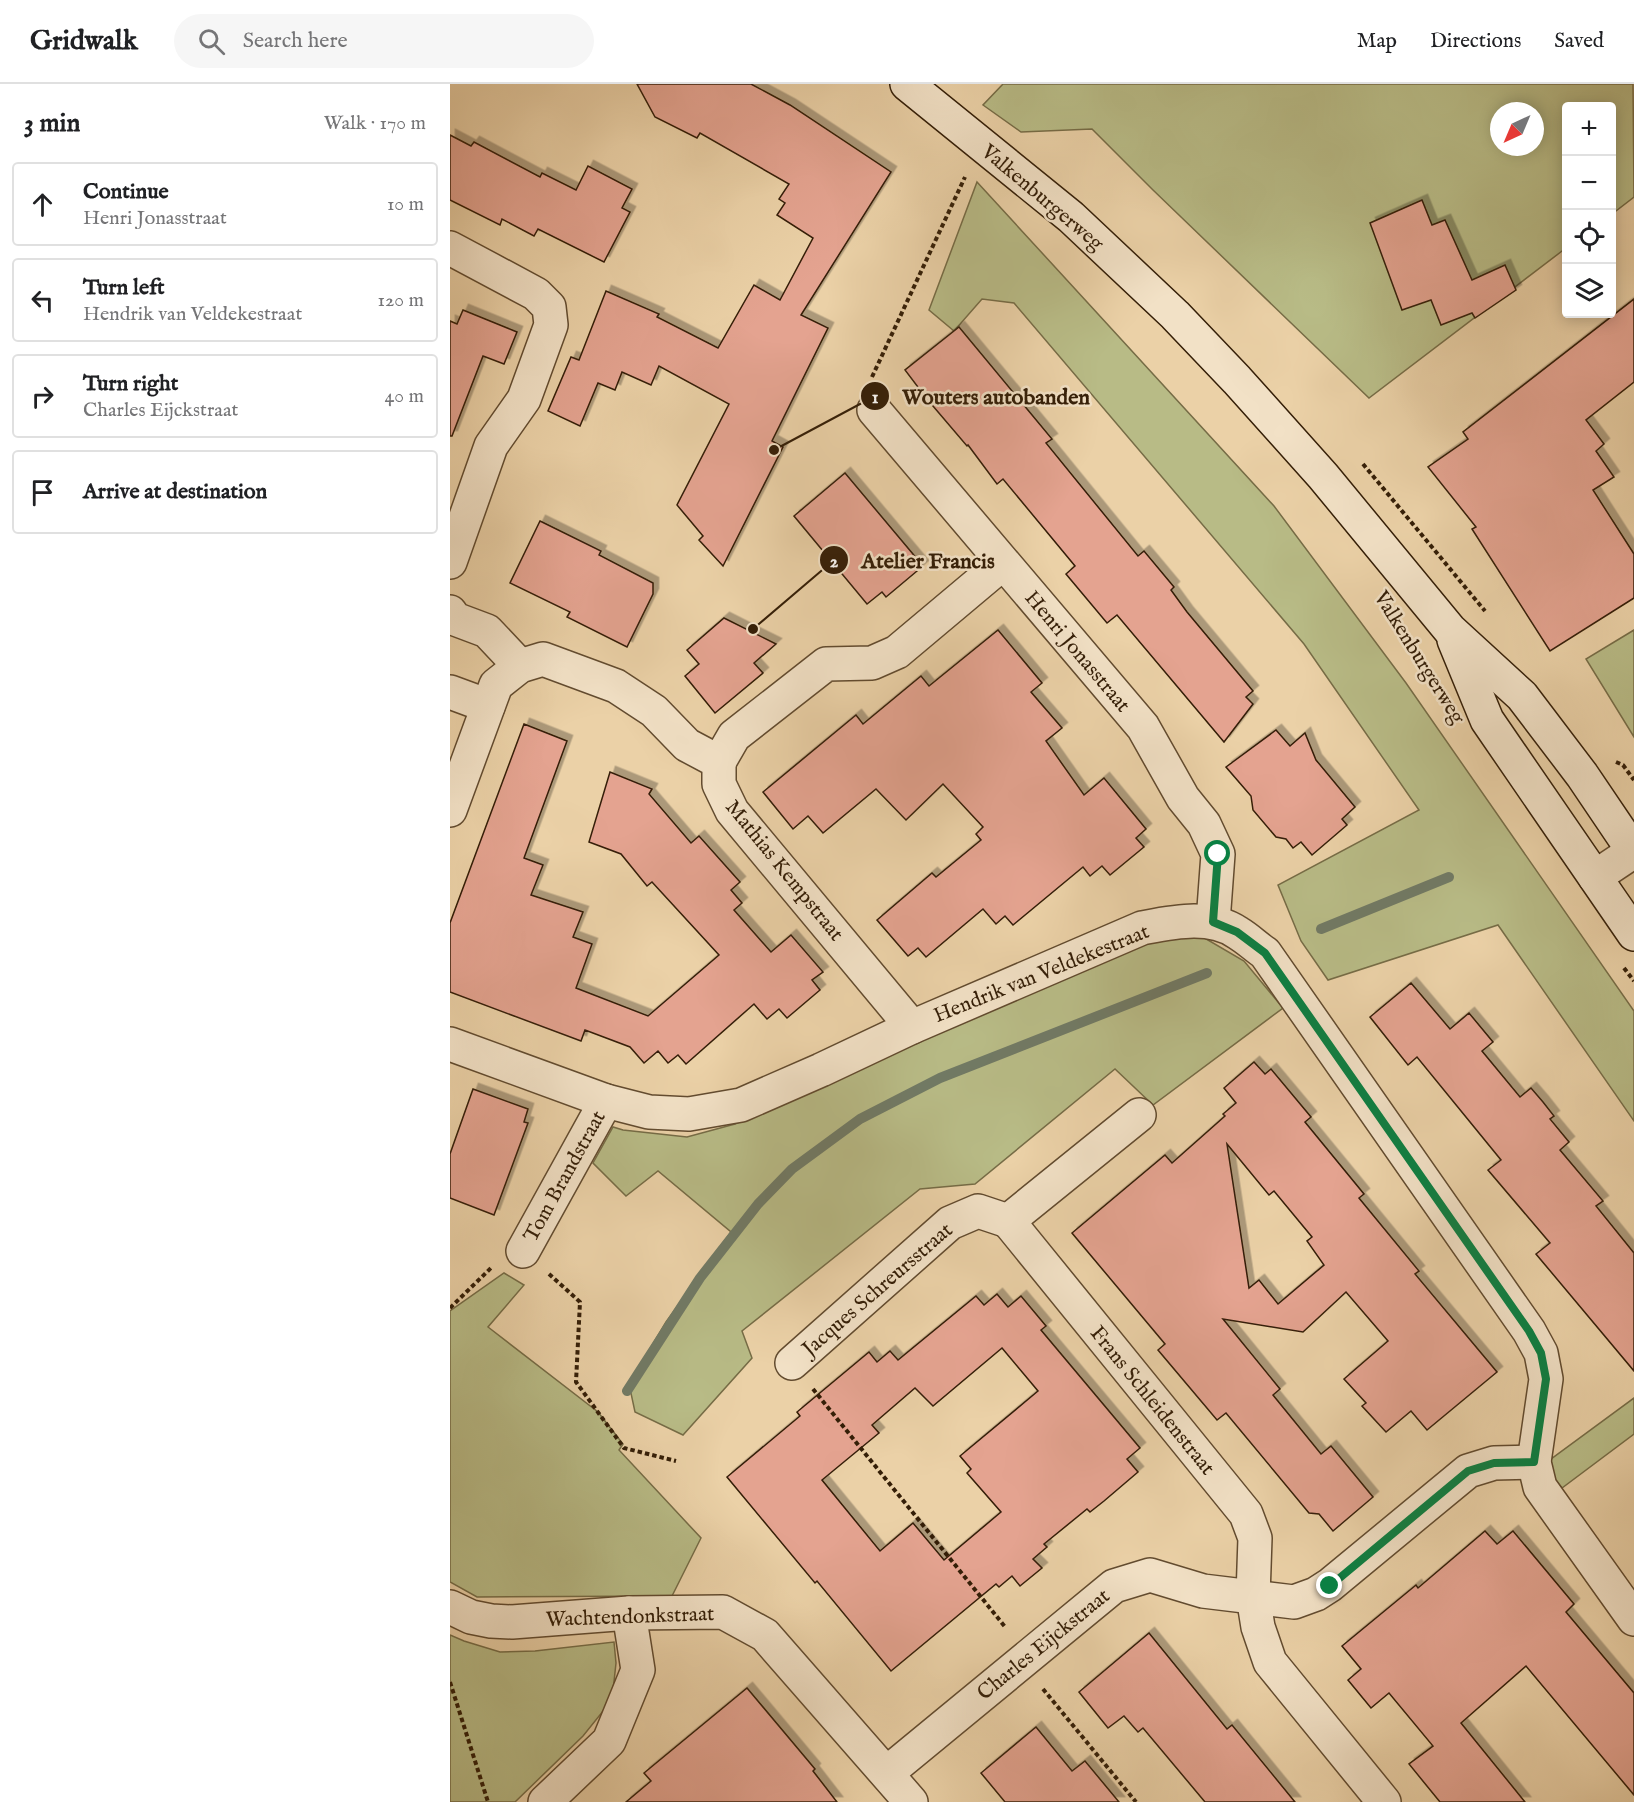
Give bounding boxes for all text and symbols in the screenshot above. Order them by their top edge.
search box [174,14,594,68]
text: Gridwalk [30,24,138,59]
icon: search [195,25,228,58]
text: Search here [243,27,348,55]
text: Map [1357,28,1397,55]
text: Directions [1430,28,1521,55]
text: Saved [1554,28,1604,55]
north arrow [1490,102,1544,156]
map controls [1562,102,1616,318]
button: + [1562,102,1616,156]
text: 3 min [24,107,80,140]
text: Walk · 170 m [324,111,426,136]
street label: Valkenburgerweg [974,138,1110,258]
button: − [1562,156,1616,210]
text: Continue [83,178,169,206]
icon: ahead [26,188,59,221]
text: 10 m [387,192,424,217]
text: Henri Jonasstraat [83,206,227,231]
button: locate [1562,210,1616,264]
button: layers [1562,264,1616,318]
text: Turn left [83,274,165,302]
icon: left [26,284,59,317]
text: 120 m [378,288,424,313]
text: Hendrik van Veldekestraat [83,302,302,327]
text: Turn right [83,370,178,398]
callout: Wouters autobanden [860,376,1102,416]
icon: right [26,380,59,413]
text: 40 m [385,384,424,409]
text: Wouters autobanden [901,384,1090,412]
text: 1 [872,387,879,410]
text: Charles Eijckstraat [83,398,238,423]
icon: arrive [26,476,59,509]
text: Arrive at destination [83,478,267,506]
callout: Atelier Francis [819,540,1007,580]
text: Atelier Francis [860,548,995,576]
text: 2 [830,551,839,574]
street label: Henri Jonasstraat [1018,585,1136,719]
street label: Valkenburgerweg [1366,585,1471,730]
street label: Mathias Kempstraat [719,795,849,947]
route start [1204,840,1230,866]
street label: Hendrik van Veldekestraat [930,919,1153,1030]
street label: Tom Brandstraat [518,1106,613,1247]
street label: Jacques Schreursstraat [796,1217,959,1364]
street label: Frans Schleidenstraat [1083,1321,1220,1481]
route end [1316,1572,1342,1598]
street label: Charles Eijckstraat [972,1583,1116,1707]
street label: Wachtendonkstraat [545,1601,715,1634]

